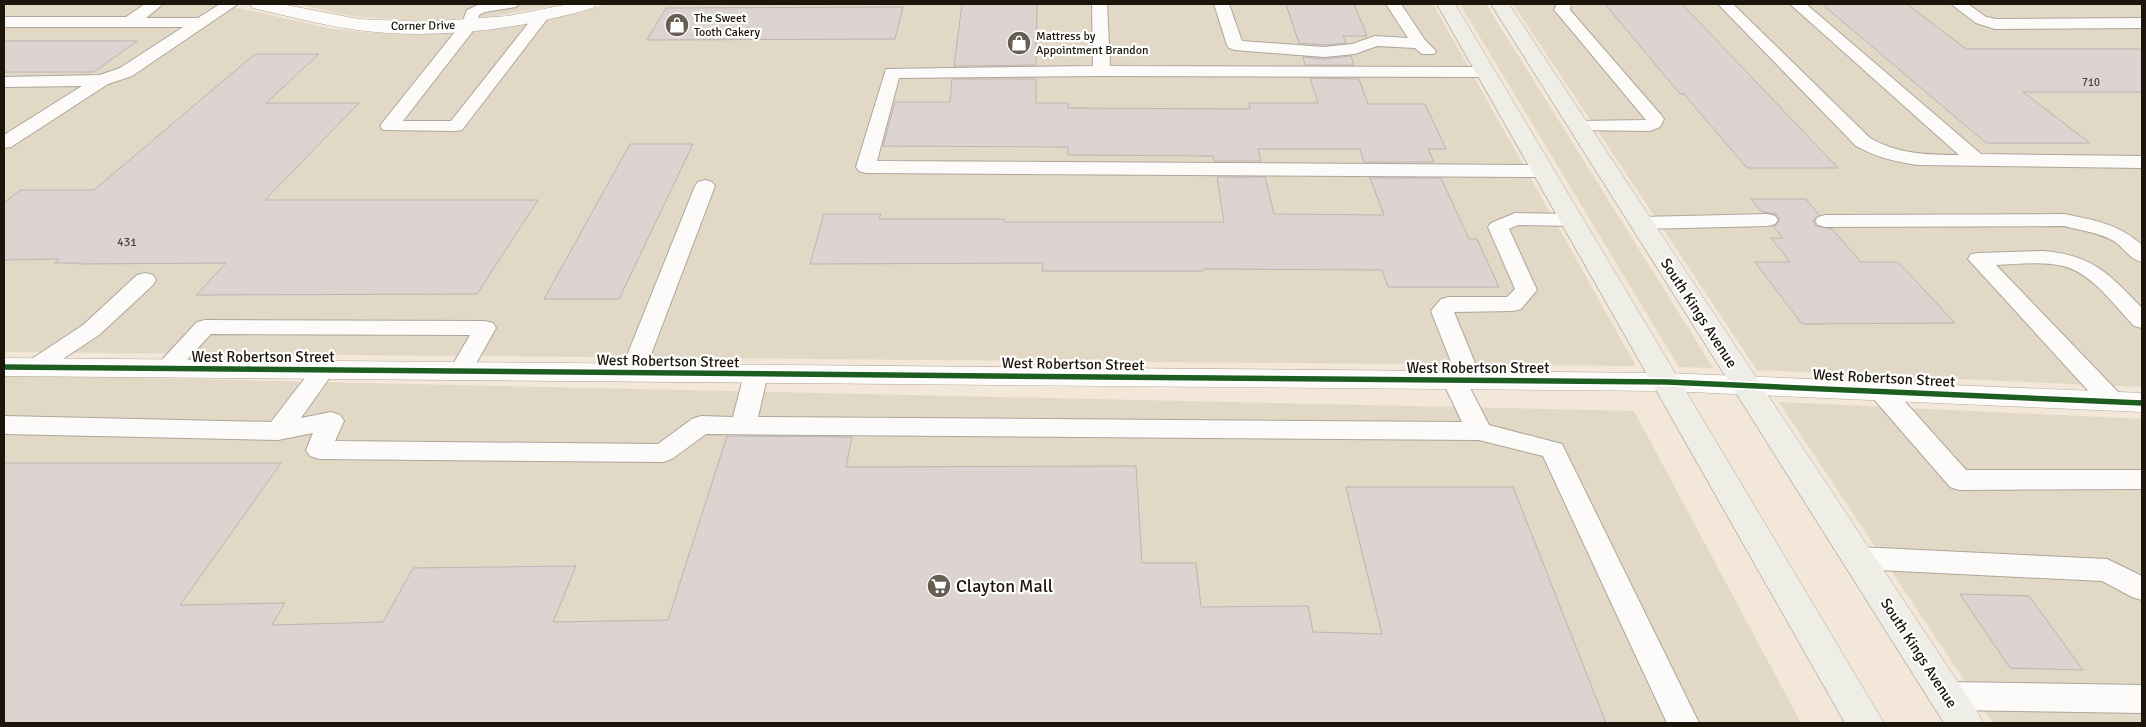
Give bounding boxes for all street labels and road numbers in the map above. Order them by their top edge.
street label: Corner Drive [391,18,455,34]
street label: South Kings Avenue [1657,255,1741,371]
street label: West Robertson Street [192,348,334,366]
street label: West Robertson Street [596,351,740,371]
street label: West Robertson Street [1001,354,1145,374]
street label: West Robertson Street [1407,359,1549,377]
street label: West Robertson Street [1812,365,1956,391]
street label: South Kings Avenue [1877,595,1961,711]

